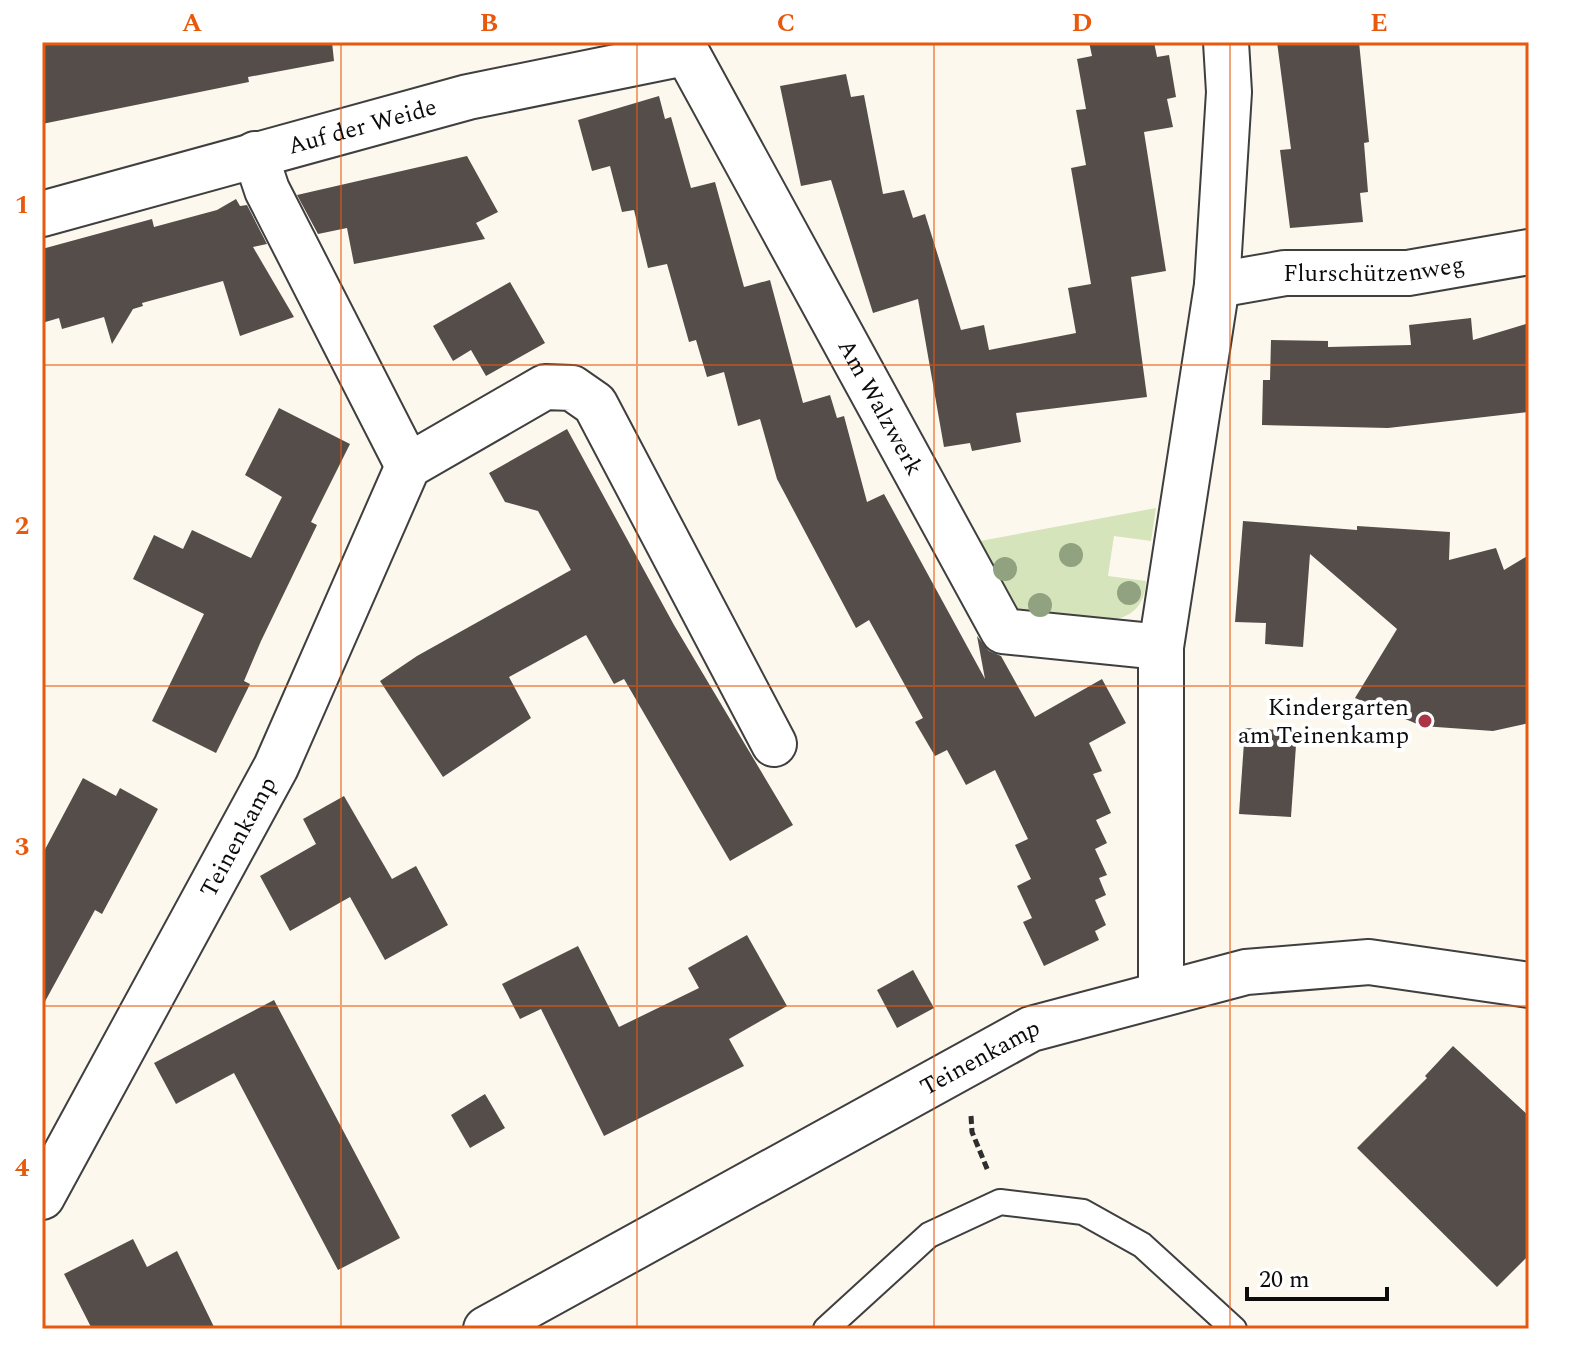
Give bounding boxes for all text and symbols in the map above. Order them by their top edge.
text: A [182,3,202,43]
text: B [480,3,498,43]
text: C [777,3,795,43]
text: D [1072,3,1092,43]
text: E [1370,3,1388,43]
street label: Auf der Weide [284,89,441,165]
text: 1 [15,185,29,225]
street label: Flurschützenweg [1283,247,1467,292]
street label: Am Walzwerk [828,333,932,482]
text: 2 [15,506,29,546]
place label: Kindergarten am Teinenkamp [1238,690,1409,754]
marker: Kindergarten am Teinenkamp [1416,712,1434,730]
street label: Teinenkamp [191,770,286,904]
text: 3 [15,827,29,867]
street label: Teinenkamp [914,1010,1044,1106]
text: 4 [15,1148,30,1188]
scale bar [1247,1251,1387,1301]
text: 20 m [1259,1262,1310,1298]

